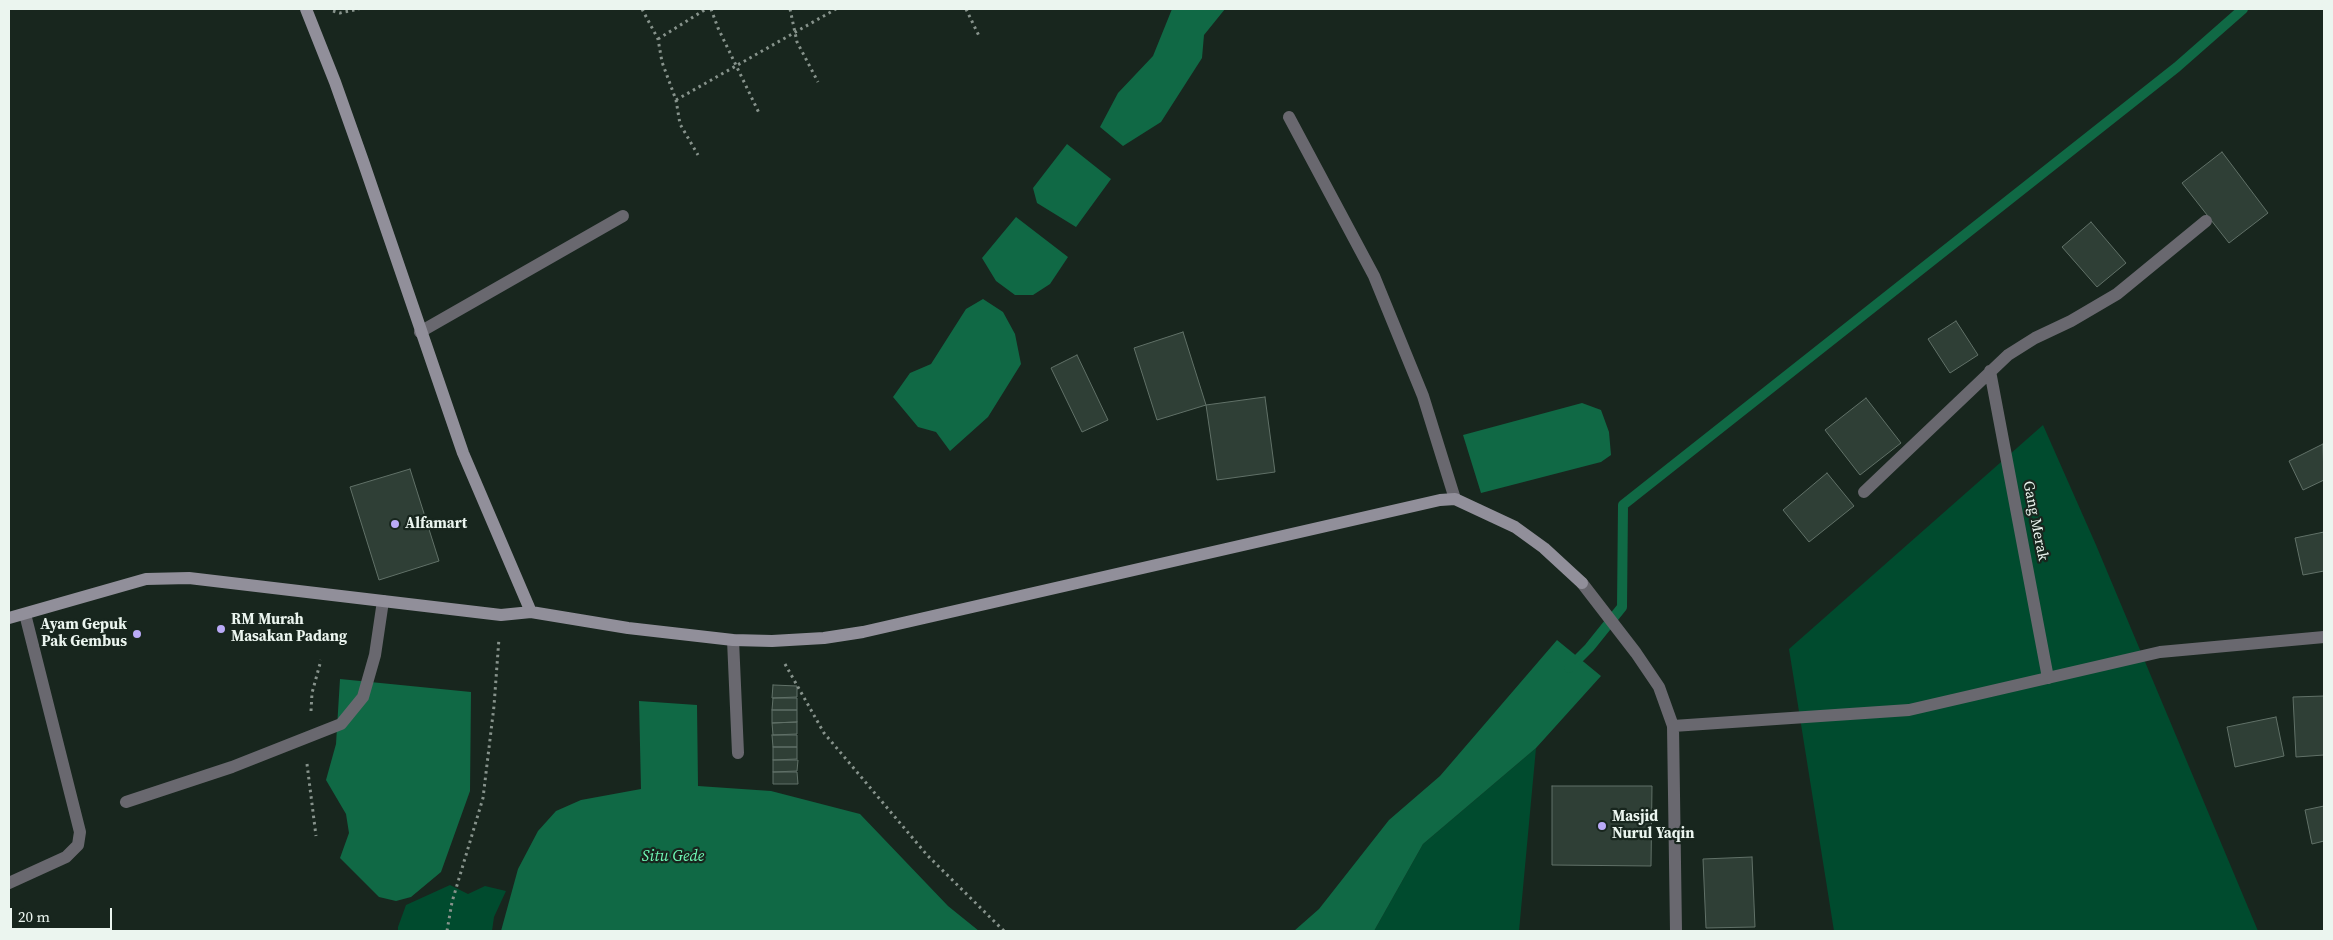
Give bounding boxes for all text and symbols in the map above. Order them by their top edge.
street label: Gang Merak [2018,480,2052,562]
place label: Alfamart [405,515,467,533]
marker: Alfamart [389,518,401,530]
place label: RM Murah Masakan Padang [231,611,347,646]
place label: Ayam Gepuk Pak Gembus [40,616,127,651]
marker: RM Murah Masakan Padang [215,623,227,635]
marker: Ayam Gepuk Pak Gembus [131,628,143,640]
place label: Masjid Nurul Yaqin [1612,808,1695,843]
marker: Masjid Nurul Yaqin [1596,820,1608,832]
water label: Situ Gede [642,847,704,867]
scale bar [12,898,115,930]
text: 20 m [18,906,50,927]

